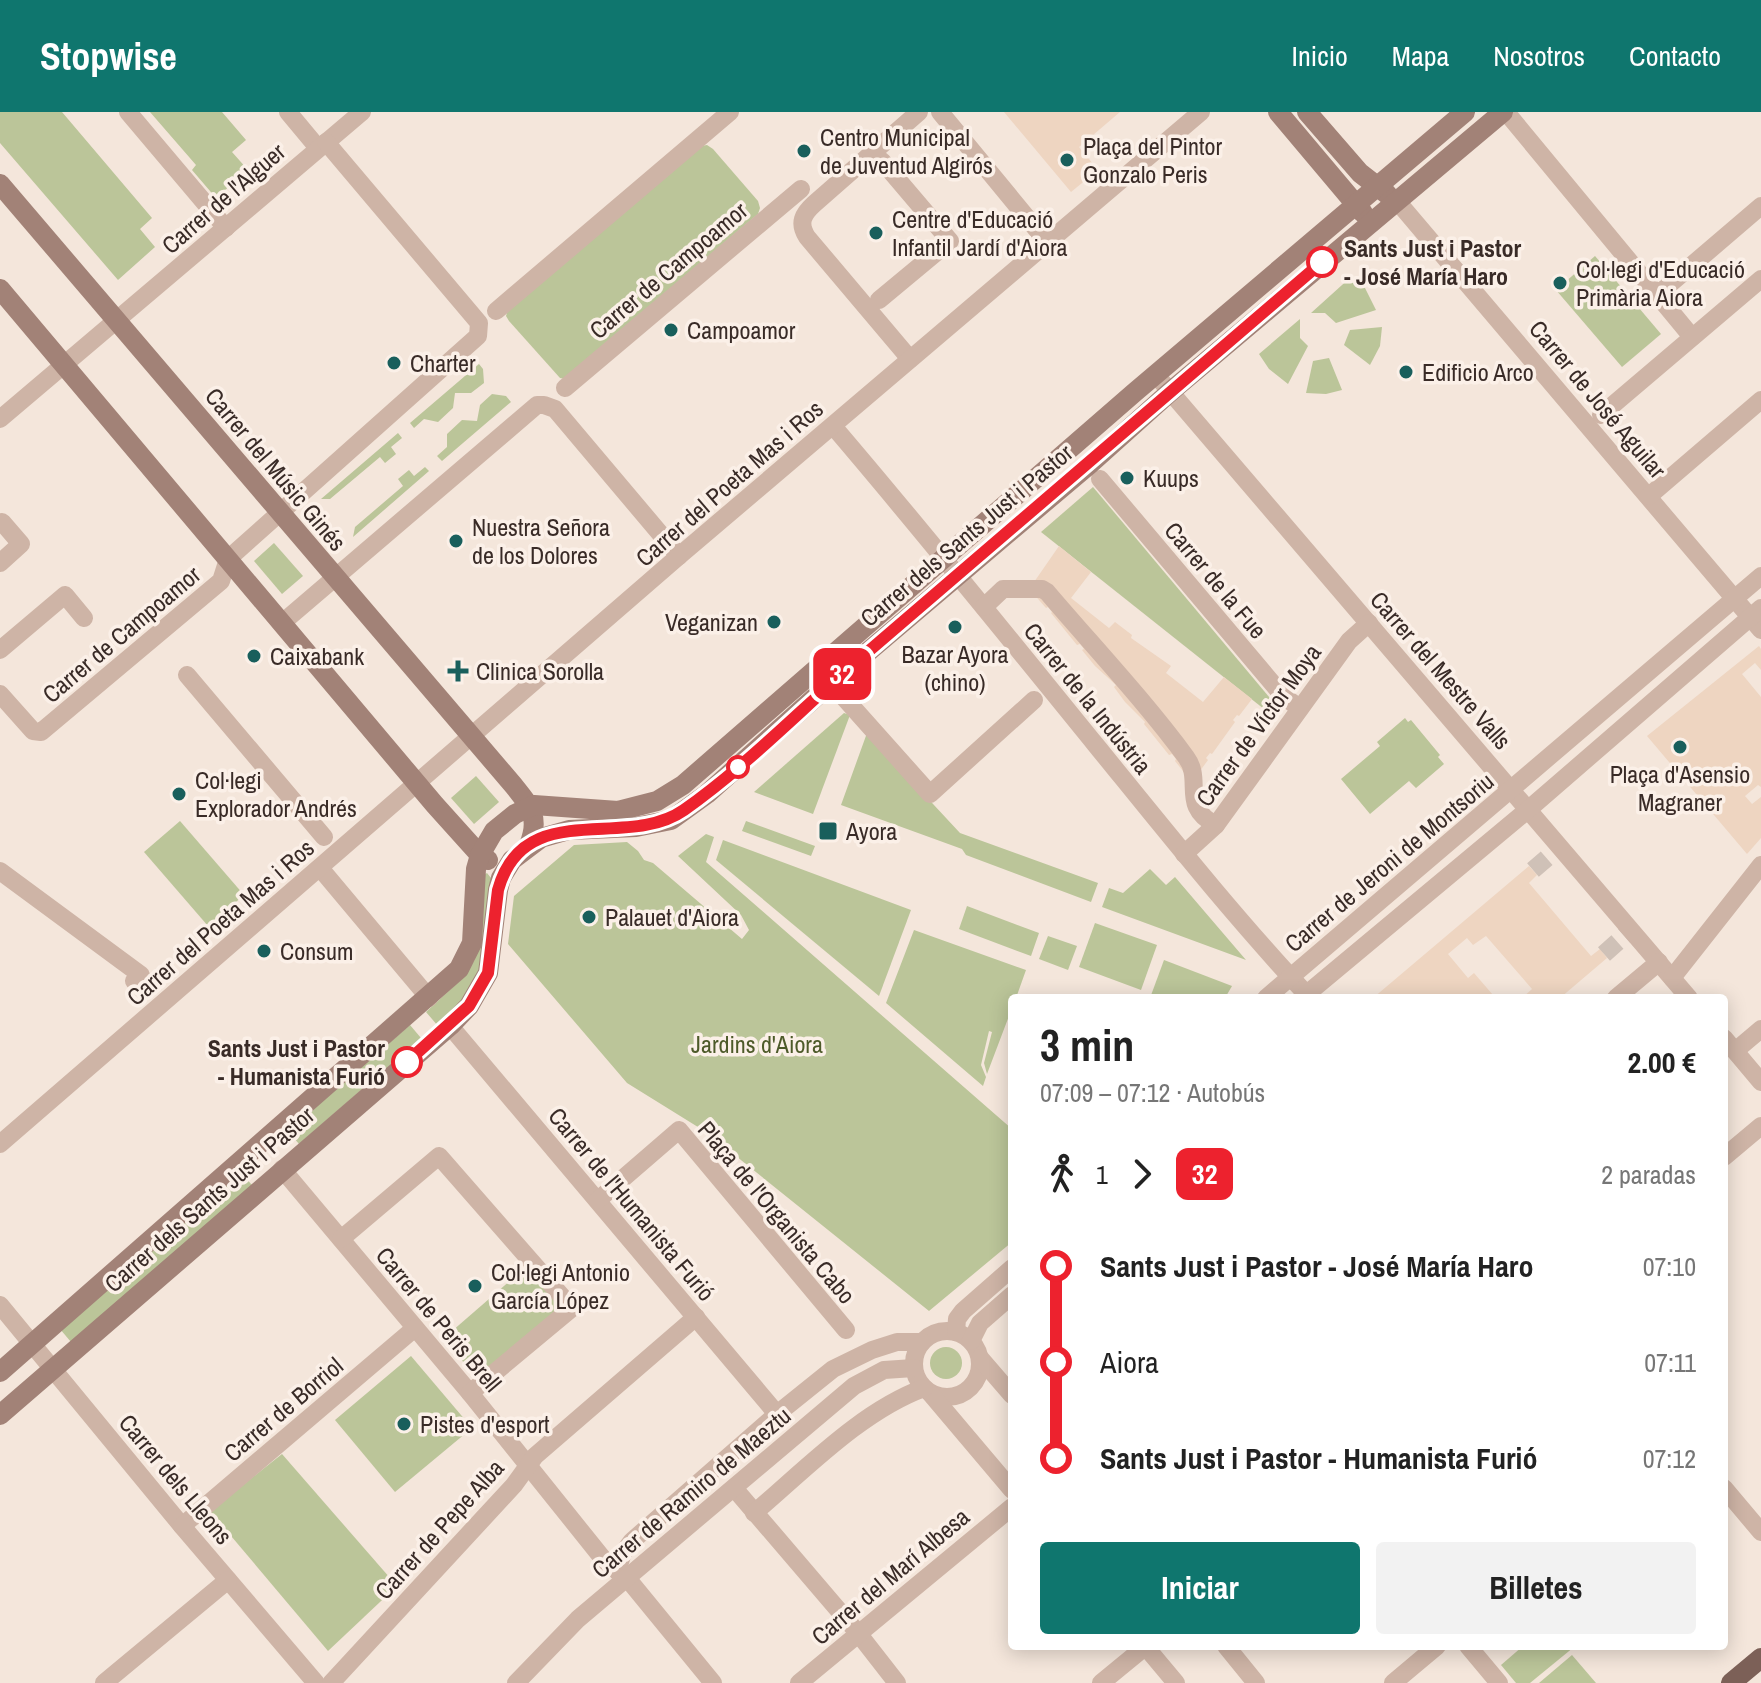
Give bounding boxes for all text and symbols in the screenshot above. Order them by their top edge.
text: Stopwise [40,31,177,82]
text: Inicio [1292,37,1348,75]
text: Mapa [1392,37,1449,75]
text: Nosotros [1493,37,1585,75]
text: Contacto [1629,37,1721,75]
place label: Centro Municipal de Juventud Algirós [820,121,993,181]
place label: Plaça del Pintor Gonzalo Peris [1083,130,1222,190]
street label: Carrer de l'Alguer [155,135,292,260]
marker: Centro Municipal de Juventud Algirós [795,142,813,160]
marker: Plaça del Pintor Gonzalo Peris [1058,151,1076,169]
street label: Carrer de Campoamor [583,196,753,344]
place label: Centre d'Educació Infantil Jardí d'Aiora [892,203,1068,263]
marker: Centre d'Educació Infantil Jardí d'Aiora [867,224,885,242]
place label: Sants Just i Pastor - José María Haro [1344,232,1522,292]
marker: Sants Just i Pastor - José María Haro [1307,247,1337,277]
place label: Col·legi d'Educació Primària Aiora [1576,253,1745,313]
marker: Col·legi d'Educació Primària Aiora [1551,274,1569,292]
street label: Carrer de José Aguilar [1522,313,1674,485]
place label: Campoamor [687,316,795,344]
marker: Campoamor [662,321,680,339]
place label: Charter [410,347,476,379]
marker: Charter [385,354,403,372]
place label: Edificio Arco [1422,356,1534,388]
marker: Edificio Arco [1397,363,1415,381]
street label: Carrer del Músic Ginés [198,381,354,557]
street label: Carrer del Poeta Mas i Ros [629,393,829,573]
street label: Carrer dels Sants Just i Pastor [853,436,1079,633]
place label: Kuups [1143,462,1199,494]
marker: Kuups [1118,469,1136,487]
place label: Nuestra Señora de los Dolores [472,511,610,571]
street label: Carrer de la Fue [1158,515,1274,645]
marker: Nuestra Señora de los Dolores [447,532,465,550]
street label: Carrer de Campoamor [35,558,207,710]
street label: Carrer del Mestre Valls [1363,584,1519,756]
place label: Veganizan [665,606,758,638]
marker: Veganizan [765,613,783,631]
street label: Carrer de la Indústria [1017,616,1159,780]
marker: Bazar Ayora (chino) [946,618,964,636]
street label: Carrer de Víctor Moya [1188,637,1328,813]
place label: Bazar Ayora (chino) [902,638,1008,698]
place label: Caixabank [270,640,364,672]
marker: Caixabank [245,647,263,665]
line badge: 32 [806,648,878,700]
place label: Clinica Sorolla [476,655,604,687]
text: 32 [829,655,855,693]
marker: Clinica Sorolla [447,660,469,682]
marker: Plaça d'Asensio Magraner [1671,738,1689,756]
unlabelled marker [727,756,749,778]
place label: Plaça d'Asensio Magraner [1610,758,1750,818]
place label: Col·legi Explorador Andrés [195,764,357,824]
street label: Carrer de Jeroni de Montsoriu [1278,765,1500,959]
marker: Col·legi Explorador Andrés [170,785,188,803]
place label: Ayora [845,815,897,847]
marker: Ayora [817,820,839,842]
street label: Carrer del Poeta Mas i Ros [120,832,320,1012]
place label: Palauet d'Aiora [605,901,739,933]
marker: Palauet d'Aiora [580,908,598,926]
place label: Consum [280,935,353,967]
marker: Consum [255,942,273,960]
text: 3 min [1040,1015,1134,1075]
park label: Jardins d'Aiora [691,1028,823,1060]
place label: Sants Just i Pastor - Humanista Furió [208,1032,385,1092]
text: 2.00 € [1628,1042,1696,1082]
marker: Sants Just i Pastor - Humanista Furió [392,1047,422,1077]
text: 07:09 – 07:12 · Autobús [1040,1075,1265,1110]
street label: Carrer dels Sants Just i Pastor [97,1099,321,1299]
street label: Carrer de l'Humanista Furió [542,1101,722,1307]
street label: Plaça de l'Organista Cabo [691,1114,863,1310]
icon: walk [1040,1152,1084,1196]
icon: forward [1120,1152,1164,1196]
text: 32 [1192,1155,1217,1193]
text: 1 [1096,1157,1108,1192]
text: 2 paradas [1601,1157,1696,1192]
street label: Carrer de Peris Brell [369,1240,509,1398]
text: Sants Just i Pastor - José María Haro [1100,1246,1533,1286]
text: 07:10 [1643,1249,1696,1284]
place label: Col·legi Antonio García López [491,1256,630,1316]
marker: Col·legi Antonio García López [466,1277,484,1295]
text: Aiora [1100,1342,1159,1382]
text: 07:11 [1644,1345,1696,1380]
street label: Carrer de Borriol [217,1350,349,1468]
street label: Carrer de Ramiro de Maeztu [585,1399,797,1585]
street label: Carrer dels Lleons [112,1407,240,1551]
place label: Pistes d'esport [420,1408,550,1440]
marker: Pistes d'esport [395,1415,413,1433]
text: Sants Just i Pastor - Humanista Furió [1100,1438,1537,1478]
text: 07:12 [1643,1441,1696,1476]
street label: Carrer de Pepe Alba [367,1452,511,1606]
street label: Carrer del Marí Albesa [804,1500,976,1652]
button: Iniciar [1040,1542,1360,1634]
button: Billetes [1376,1542,1696,1634]

